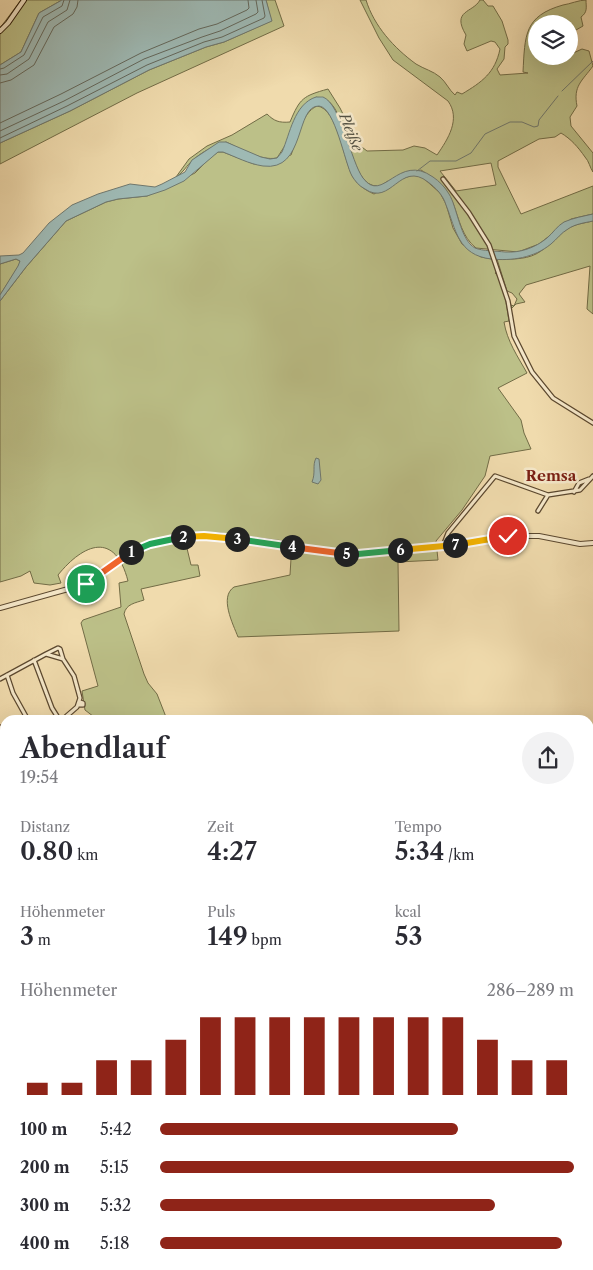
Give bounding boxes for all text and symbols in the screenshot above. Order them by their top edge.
map controls [528,15,578,65]
button: layers [528,15,578,65]
water label: Pleiße [335,109,367,155]
district label: Remsa [525,466,577,485]
pin [487,515,529,557]
icon: check [494,522,522,550]
pin: 2 [170,524,196,550]
pin: 3 [224,526,250,552]
text: 2 [179,528,188,546]
text: 3 [234,530,241,548]
pin: 7 [442,532,468,558]
pin: 4 [280,534,304,560]
text: 7 [452,536,459,554]
text: 4 [288,538,297,556]
pin: 6 [388,538,412,562]
pin: 1 [118,540,144,564]
text: 6 [396,541,405,559]
pin: 5 [334,542,358,566]
text: 1 [128,543,135,561]
text: 5 [343,545,350,563]
pin [65,563,107,605]
icon: arrive [72,570,100,598]
text: Abendlauf [20,731,167,765]
button: share [522,732,574,784]
text: 19:54 [20,767,59,787]
text: Distanz [20,818,70,836]
text: Zeit [207,818,234,836]
text: Tempo [395,818,442,836]
text: 0.80 [20,836,73,867]
text: 4:27 [207,836,257,867]
text: 5:34 [395,836,444,867]
text: km [73,846,98,864]
text: /km [444,846,474,864]
text: Höhenmeter [20,903,105,921]
text: Puls [207,903,235,921]
text: kcal [395,903,421,921]
text: 3 [20,921,34,952]
text: 149 [207,921,248,952]
text: 53 [395,921,422,952]
text: m [34,931,51,949]
text: bpm [248,931,282,949]
text: Höhenmeter [20,980,117,1000]
text: 286–289 m [487,980,574,1000]
text: 100 m [20,1119,67,1139]
text: 5:42 [100,1119,132,1139]
text: 200 m [20,1157,70,1177]
text: 5:15 [100,1157,129,1177]
text: 300 m [20,1195,69,1215]
text: 5:32 [100,1195,131,1215]
text: 400 m [20,1233,70,1253]
text: 5:18 [100,1233,129,1253]

